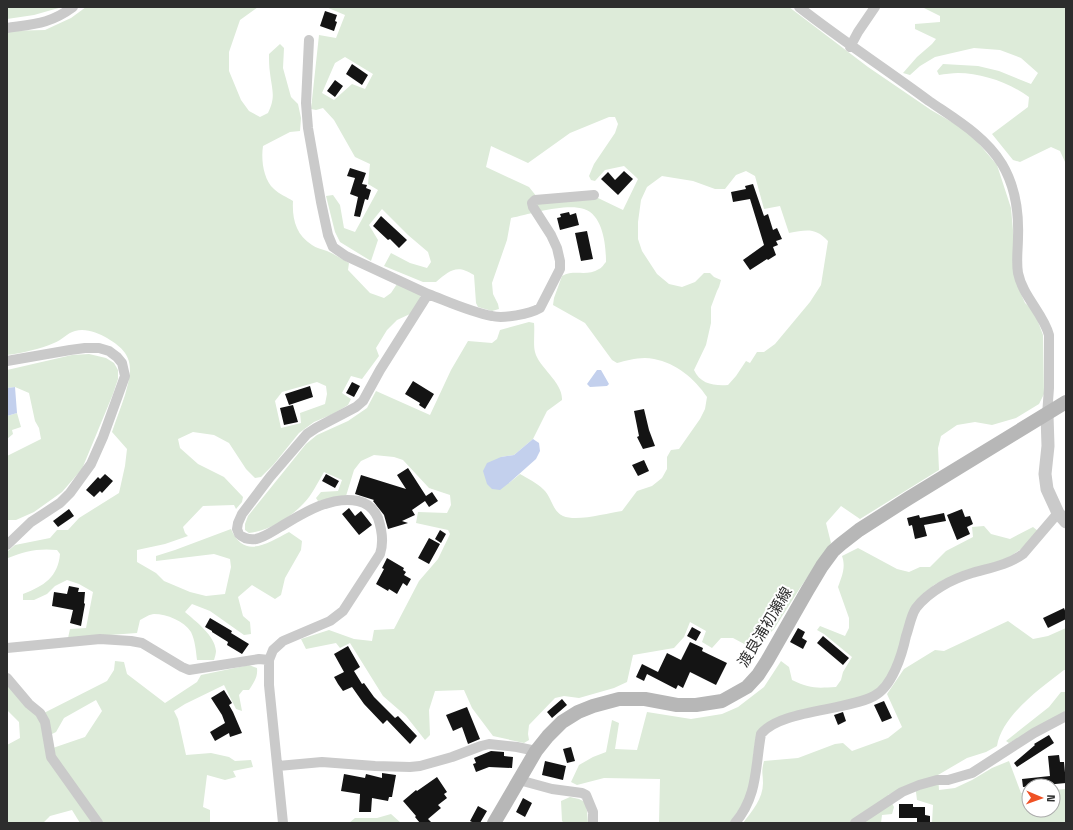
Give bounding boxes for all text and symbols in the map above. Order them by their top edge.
street label: 渡良浦初瀬線 [733,583,796,670]
north arrow [1021,778,1061,818]
text: N [1044,794,1058,802]

